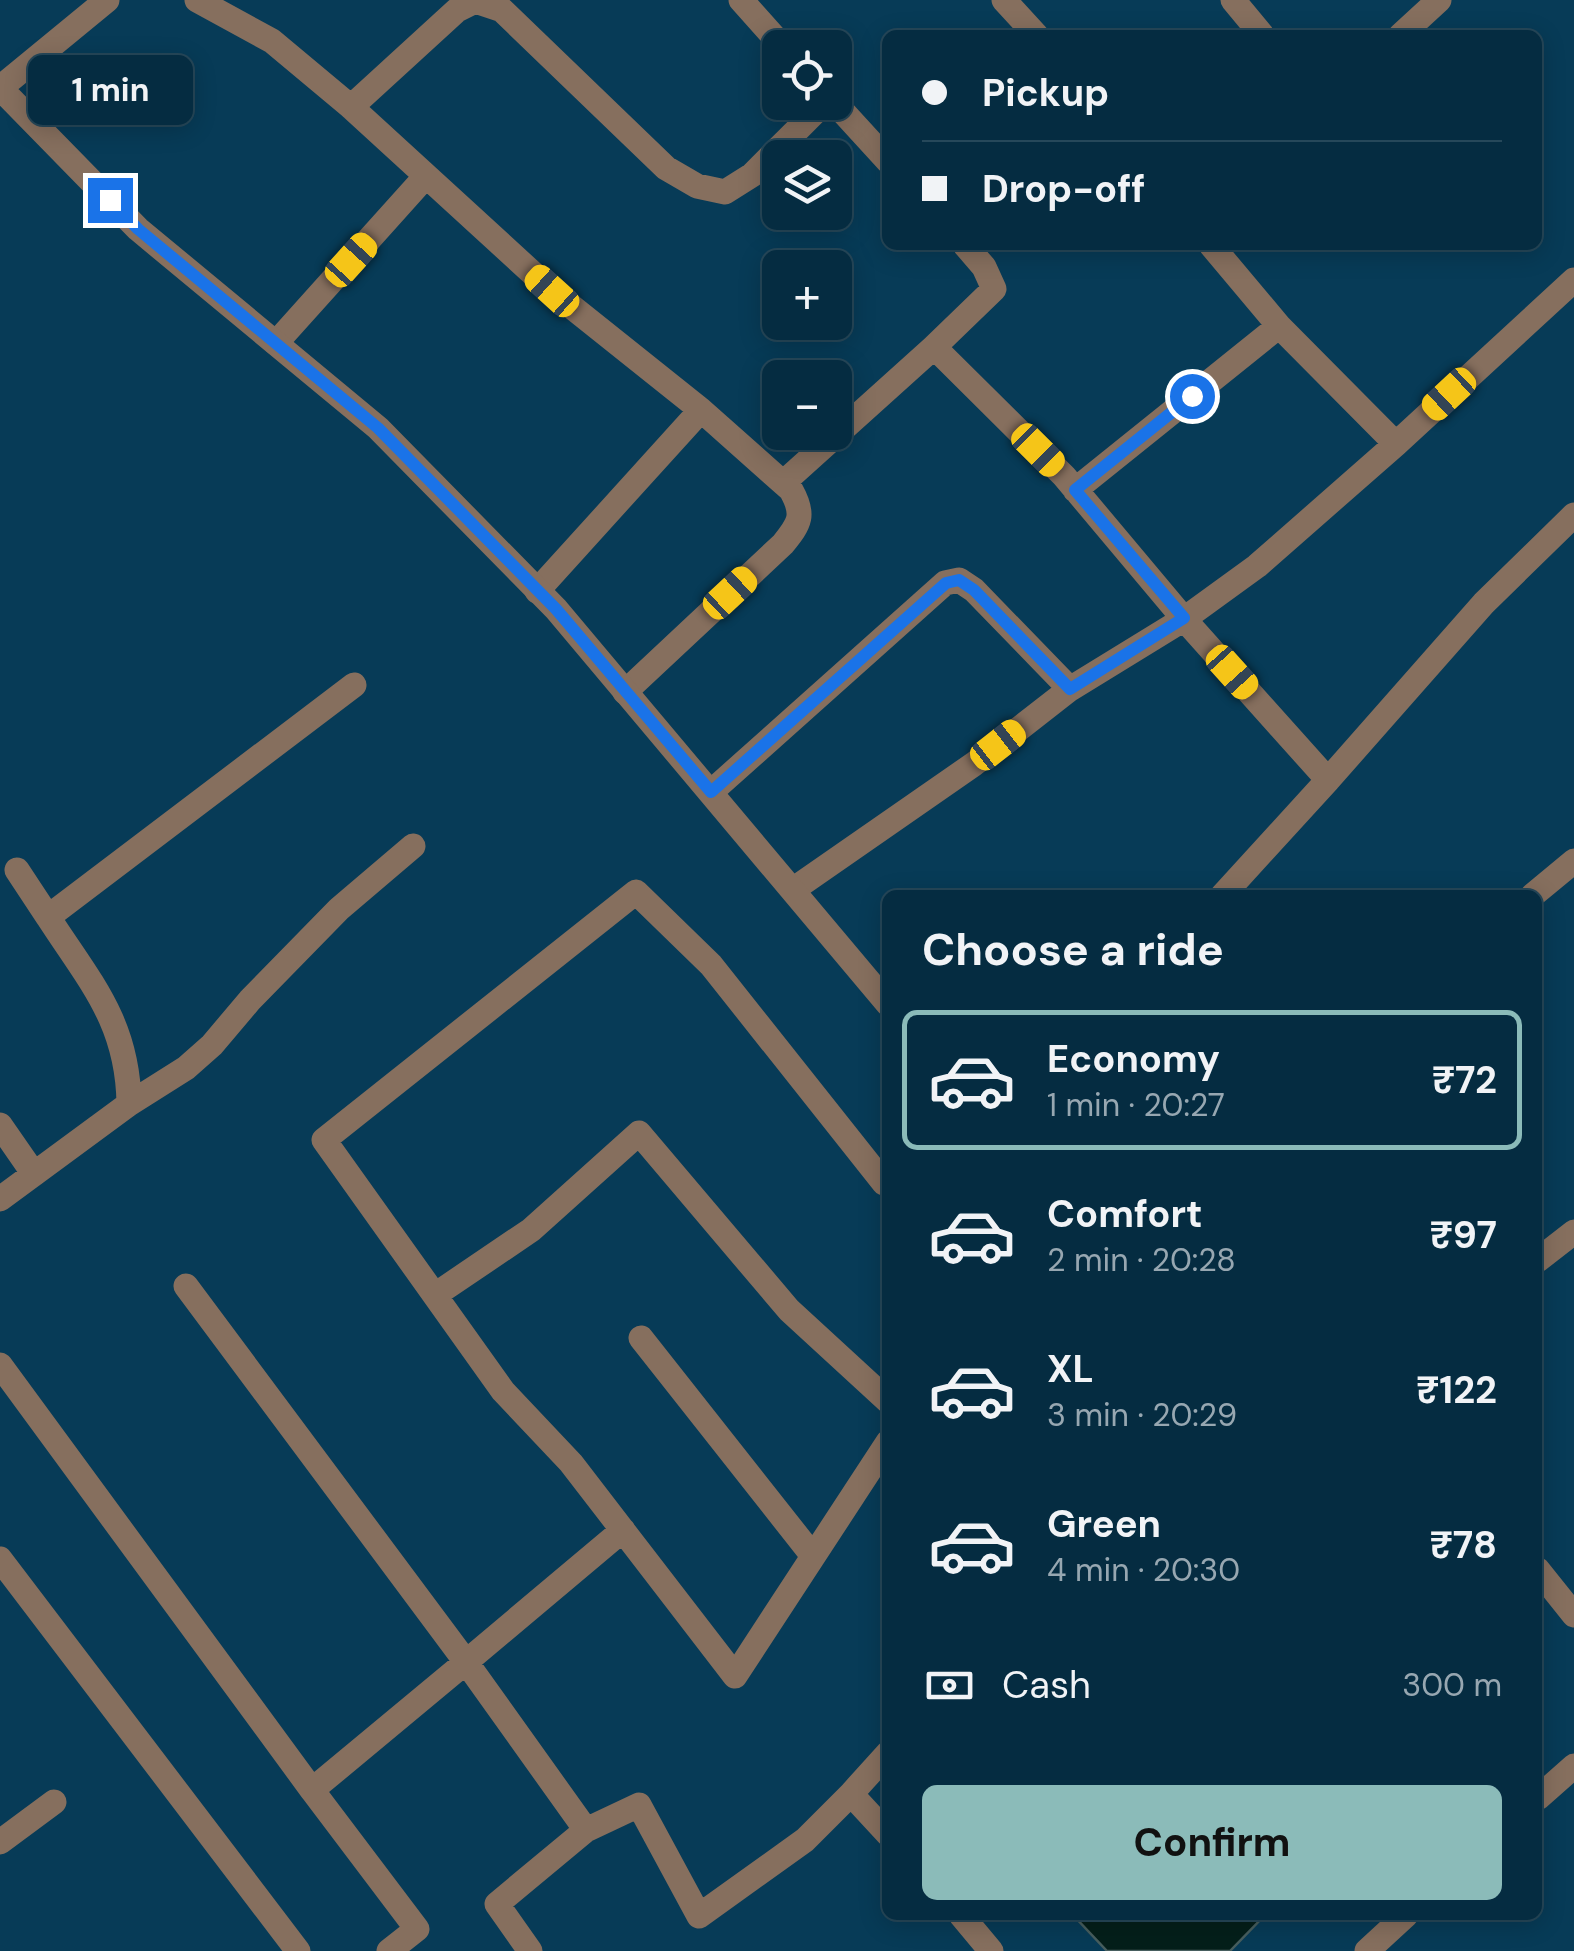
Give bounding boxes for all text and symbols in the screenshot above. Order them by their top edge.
map controls [762,30,852,450]
button: locate [762,30,852,120]
callout: 1 min [28,55,192,125]
text: Pickup [982,68,1109,118]
text: 1 min [72,69,149,111]
button: layers [762,140,852,230]
text: Drop-off [982,164,1145,214]
route end [88,178,133,223]
car [320,228,382,292]
button: + [762,250,852,340]
car [520,260,584,322]
button: − [762,360,852,450]
car [1417,363,1481,425]
route start [1170,374,1215,419]
car [1006,418,1070,482]
car [698,562,762,624]
car [1201,640,1263,704]
car [965,715,1031,775]
text: Choose a ride [922,920,1224,979]
text: Economy [1047,1034,1220,1084]
icon: car [927,1035,1017,1125]
text: ₹72 [1432,1055,1497,1105]
text: 1 min · 20:27 [1047,1084,1225,1126]
text: Comfort [1047,1189,1203,1239]
icon: car [927,1190,1017,1280]
text: ₹97 [1430,1210,1497,1260]
text: 2 min · 20:28 [1047,1239,1236,1281]
text: XL [1047,1344,1094,1394]
icon: car [927,1345,1017,1435]
text: ₹122 [1416,1365,1497,1415]
text: 3 min · 20:29 [1047,1394,1237,1436]
text: Green [1047,1499,1161,1549]
icon: car [927,1500,1017,1590]
text: ₹78 [1429,1520,1497,1570]
text: 4 min · 20:30 [1047,1549,1240,1591]
icon: cash [922,1658,977,1713]
text: Cash [1002,1660,1091,1710]
text: 300 m [1402,1664,1502,1706]
button: Confirm [922,1785,1502,1900]

